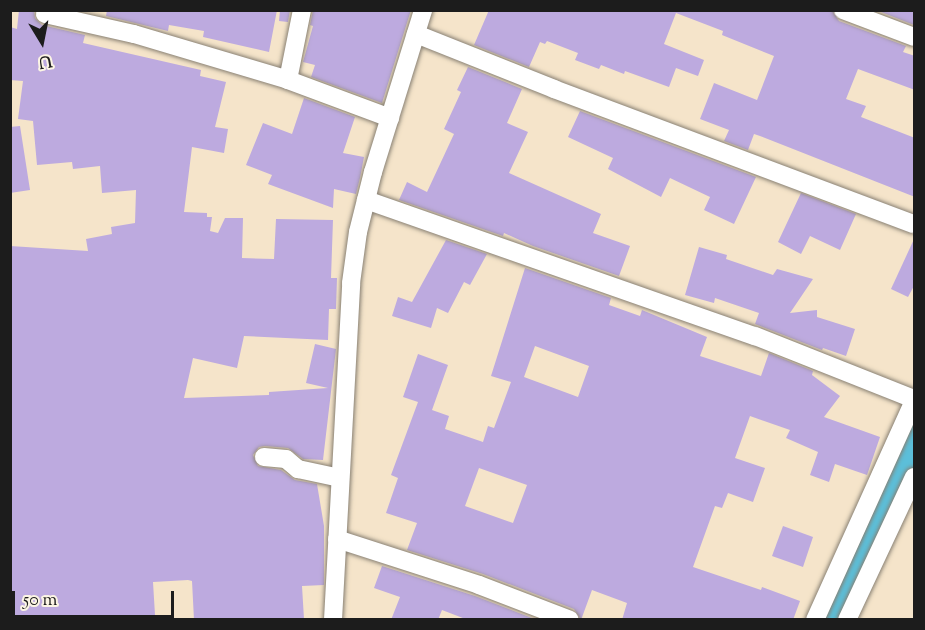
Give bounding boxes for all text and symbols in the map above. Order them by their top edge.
north arrow [12,12,72,72]
text: U [37,48,54,73]
scale bar [15,579,177,617]
text: 50 m [23,588,57,614]

